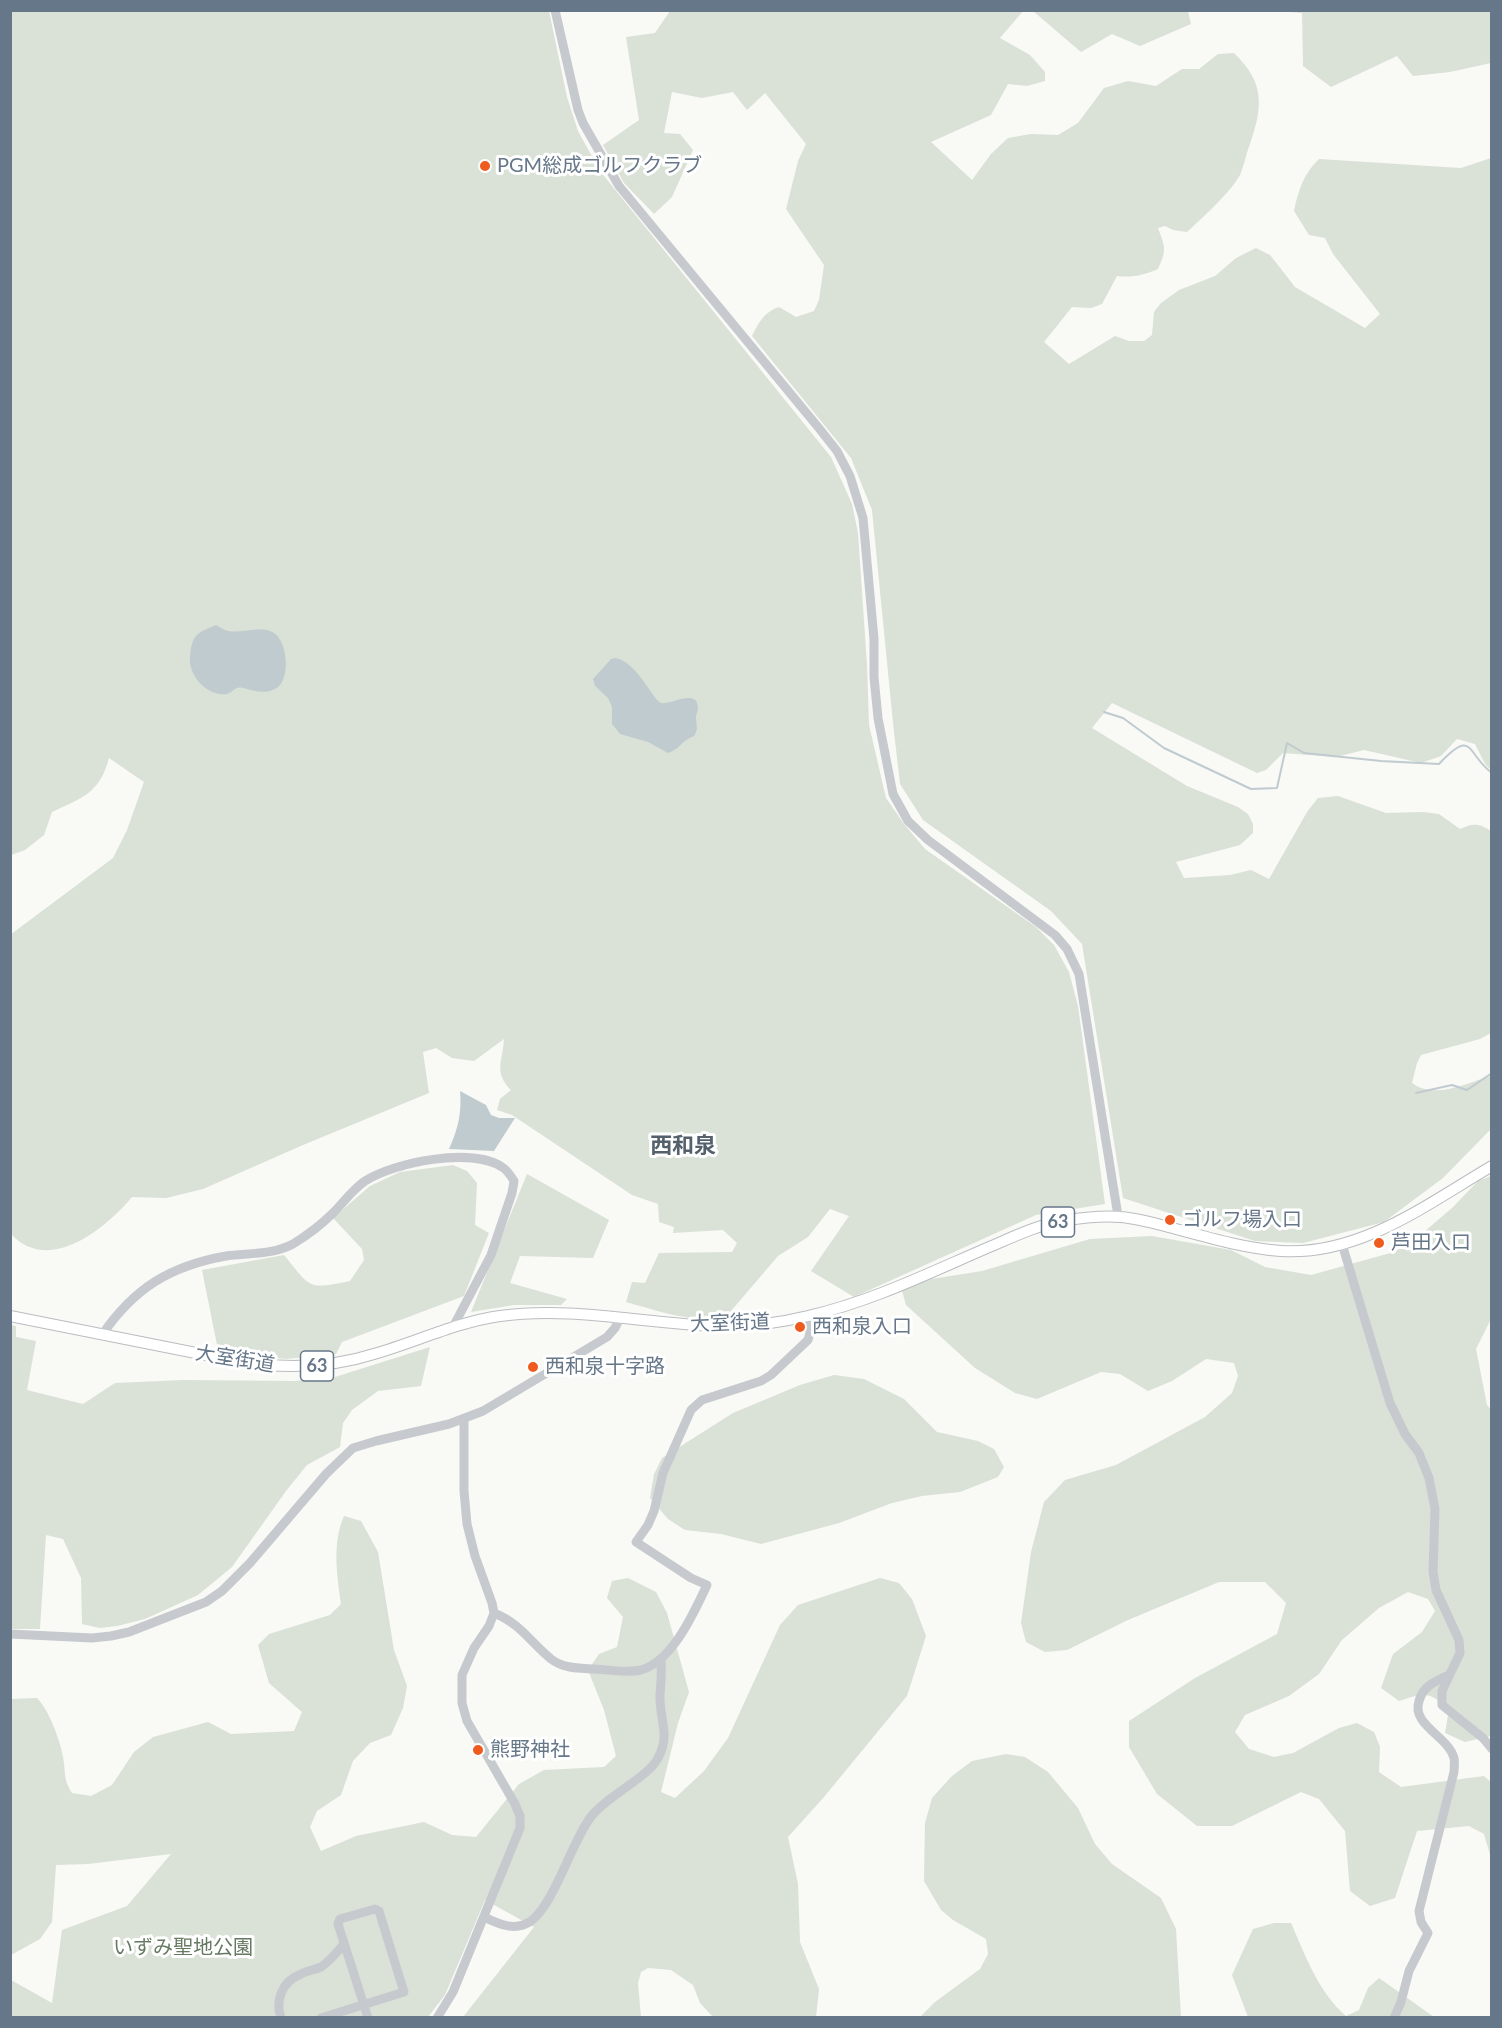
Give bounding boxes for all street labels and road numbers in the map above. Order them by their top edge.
road number: 63 [1042,1207,1074,1237]
street label: 大室街道 [690,1310,770,1336]
street label: 大室街道 [194,1341,276,1377]
road number: 63 [300,1351,334,1381]

